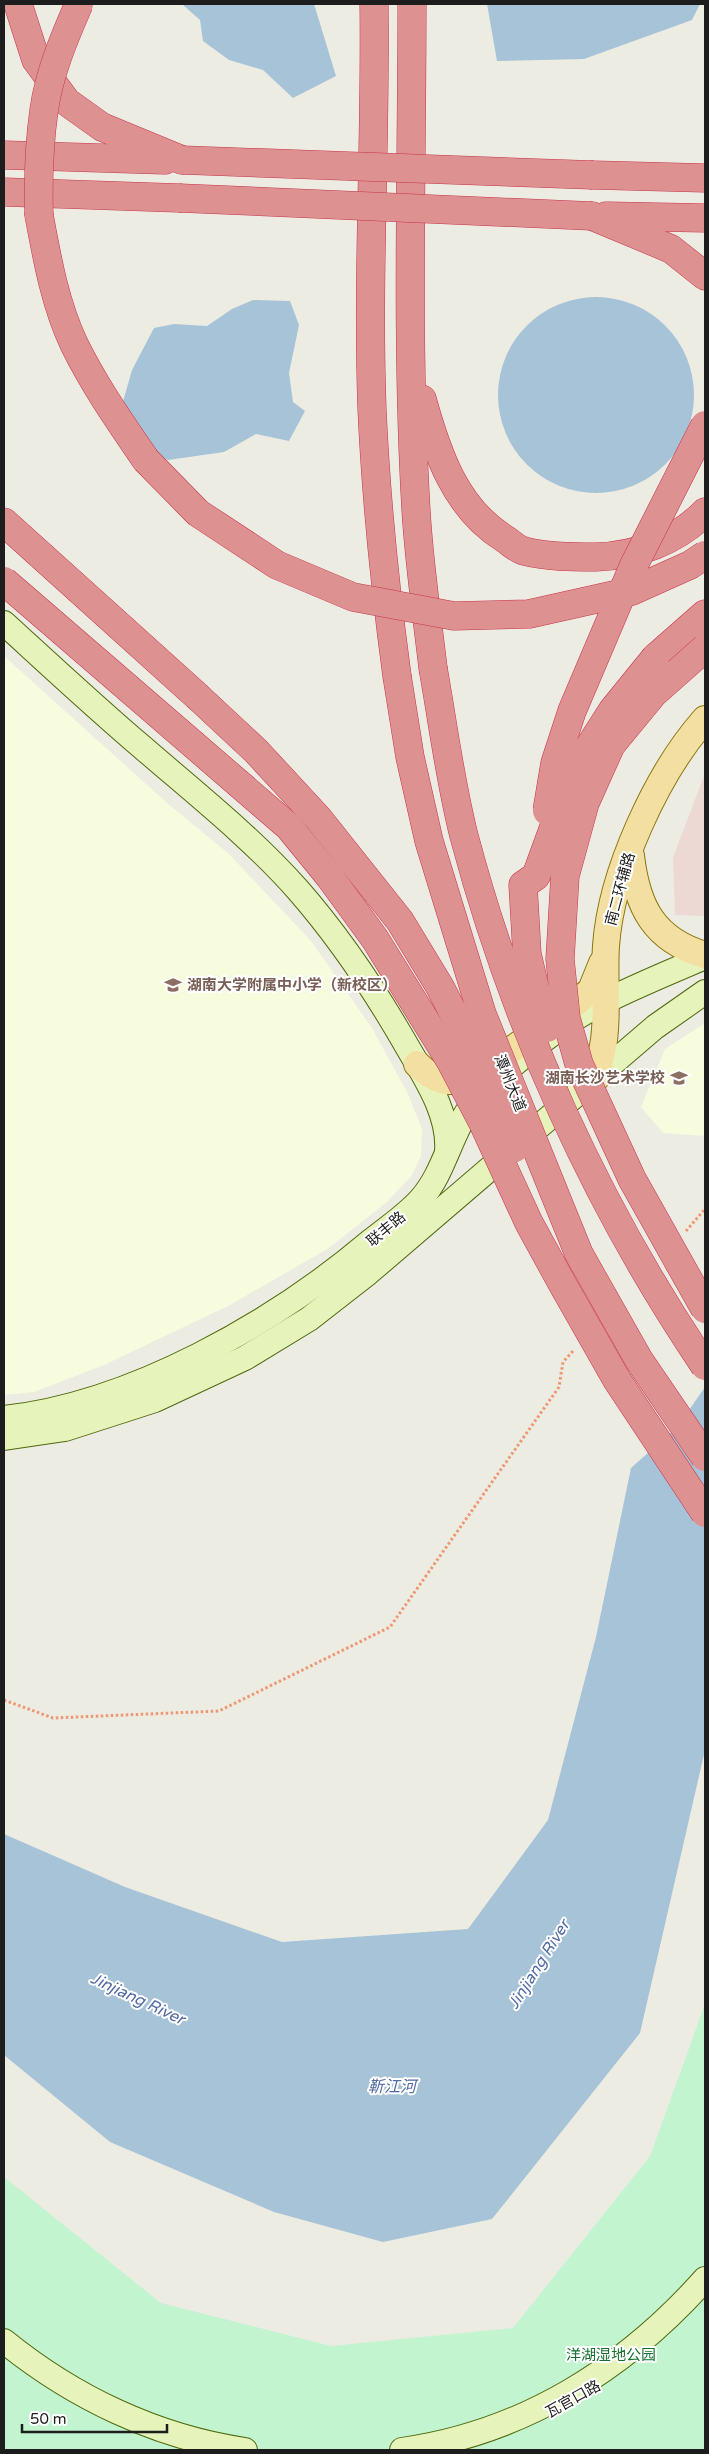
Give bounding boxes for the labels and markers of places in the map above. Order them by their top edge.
school or university icon: 湖南大学附属中小学（新校区） [163,975,183,995]
place label: 湖南大学附属中小学（新校区） [187,976,397,994]
school or university icon: 湖南长沙艺术学校 [669,1068,689,1088]
place label: 湖南长沙艺术学校 [545,1069,665,1087]

